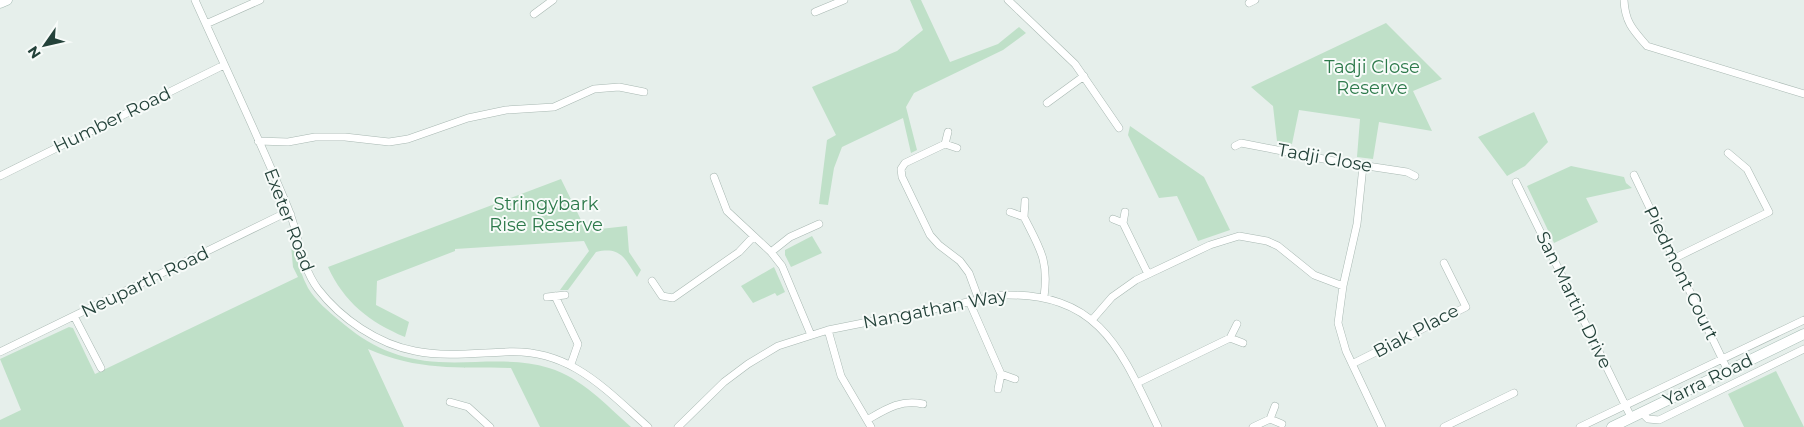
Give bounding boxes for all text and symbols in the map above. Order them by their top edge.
north arrow [20,20,70,70]
text: N [24,43,45,62]
park label: Tadji Close Reserve [1324,56,1420,99]
street label: Humber Road [50,82,174,158]
street label: Tadji Close [1276,139,1374,177]
street label: Exeter Road [259,165,319,275]
park label: Stringybark Rise Reserve [489,193,603,236]
street label: Piedmont Court [1639,203,1723,343]
street label: San Martin Drive [1531,228,1617,372]
street label: Neuparth Road [78,242,212,322]
street label: Nangathan Way [861,284,1009,334]
street label: Biak Place [1369,299,1463,363]
street label: Yarra Road [1660,349,1756,411]

